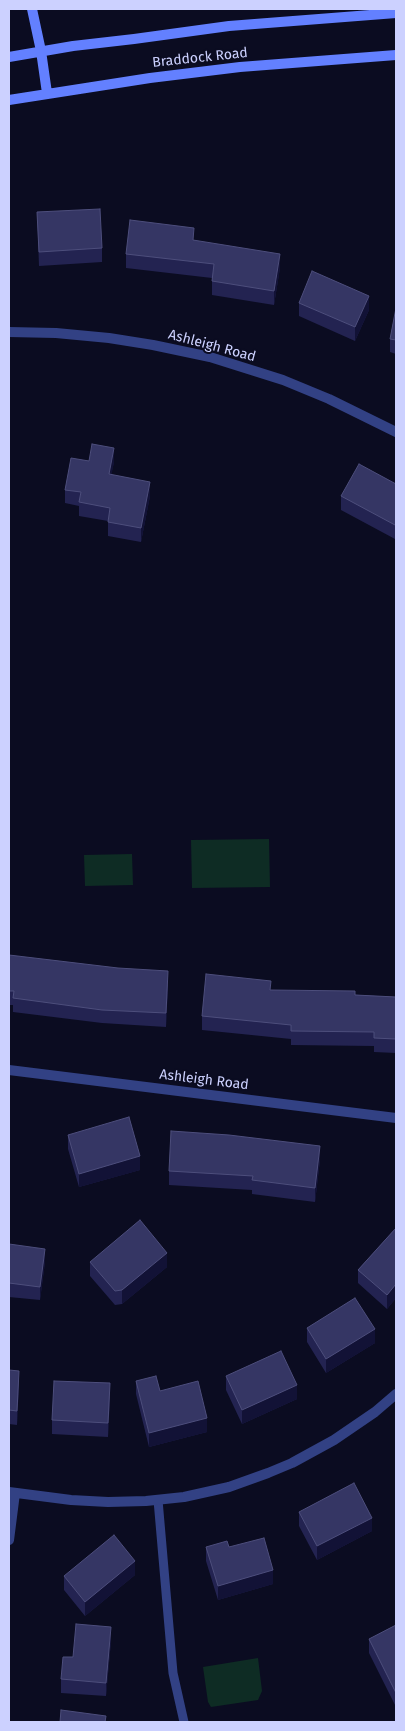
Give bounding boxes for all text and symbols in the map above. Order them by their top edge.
street label: Braddock Road [151,45,249,71]
street label: Ashleigh Road [166,326,258,366]
street label: Ashleigh Road [158,1066,250,1094]

